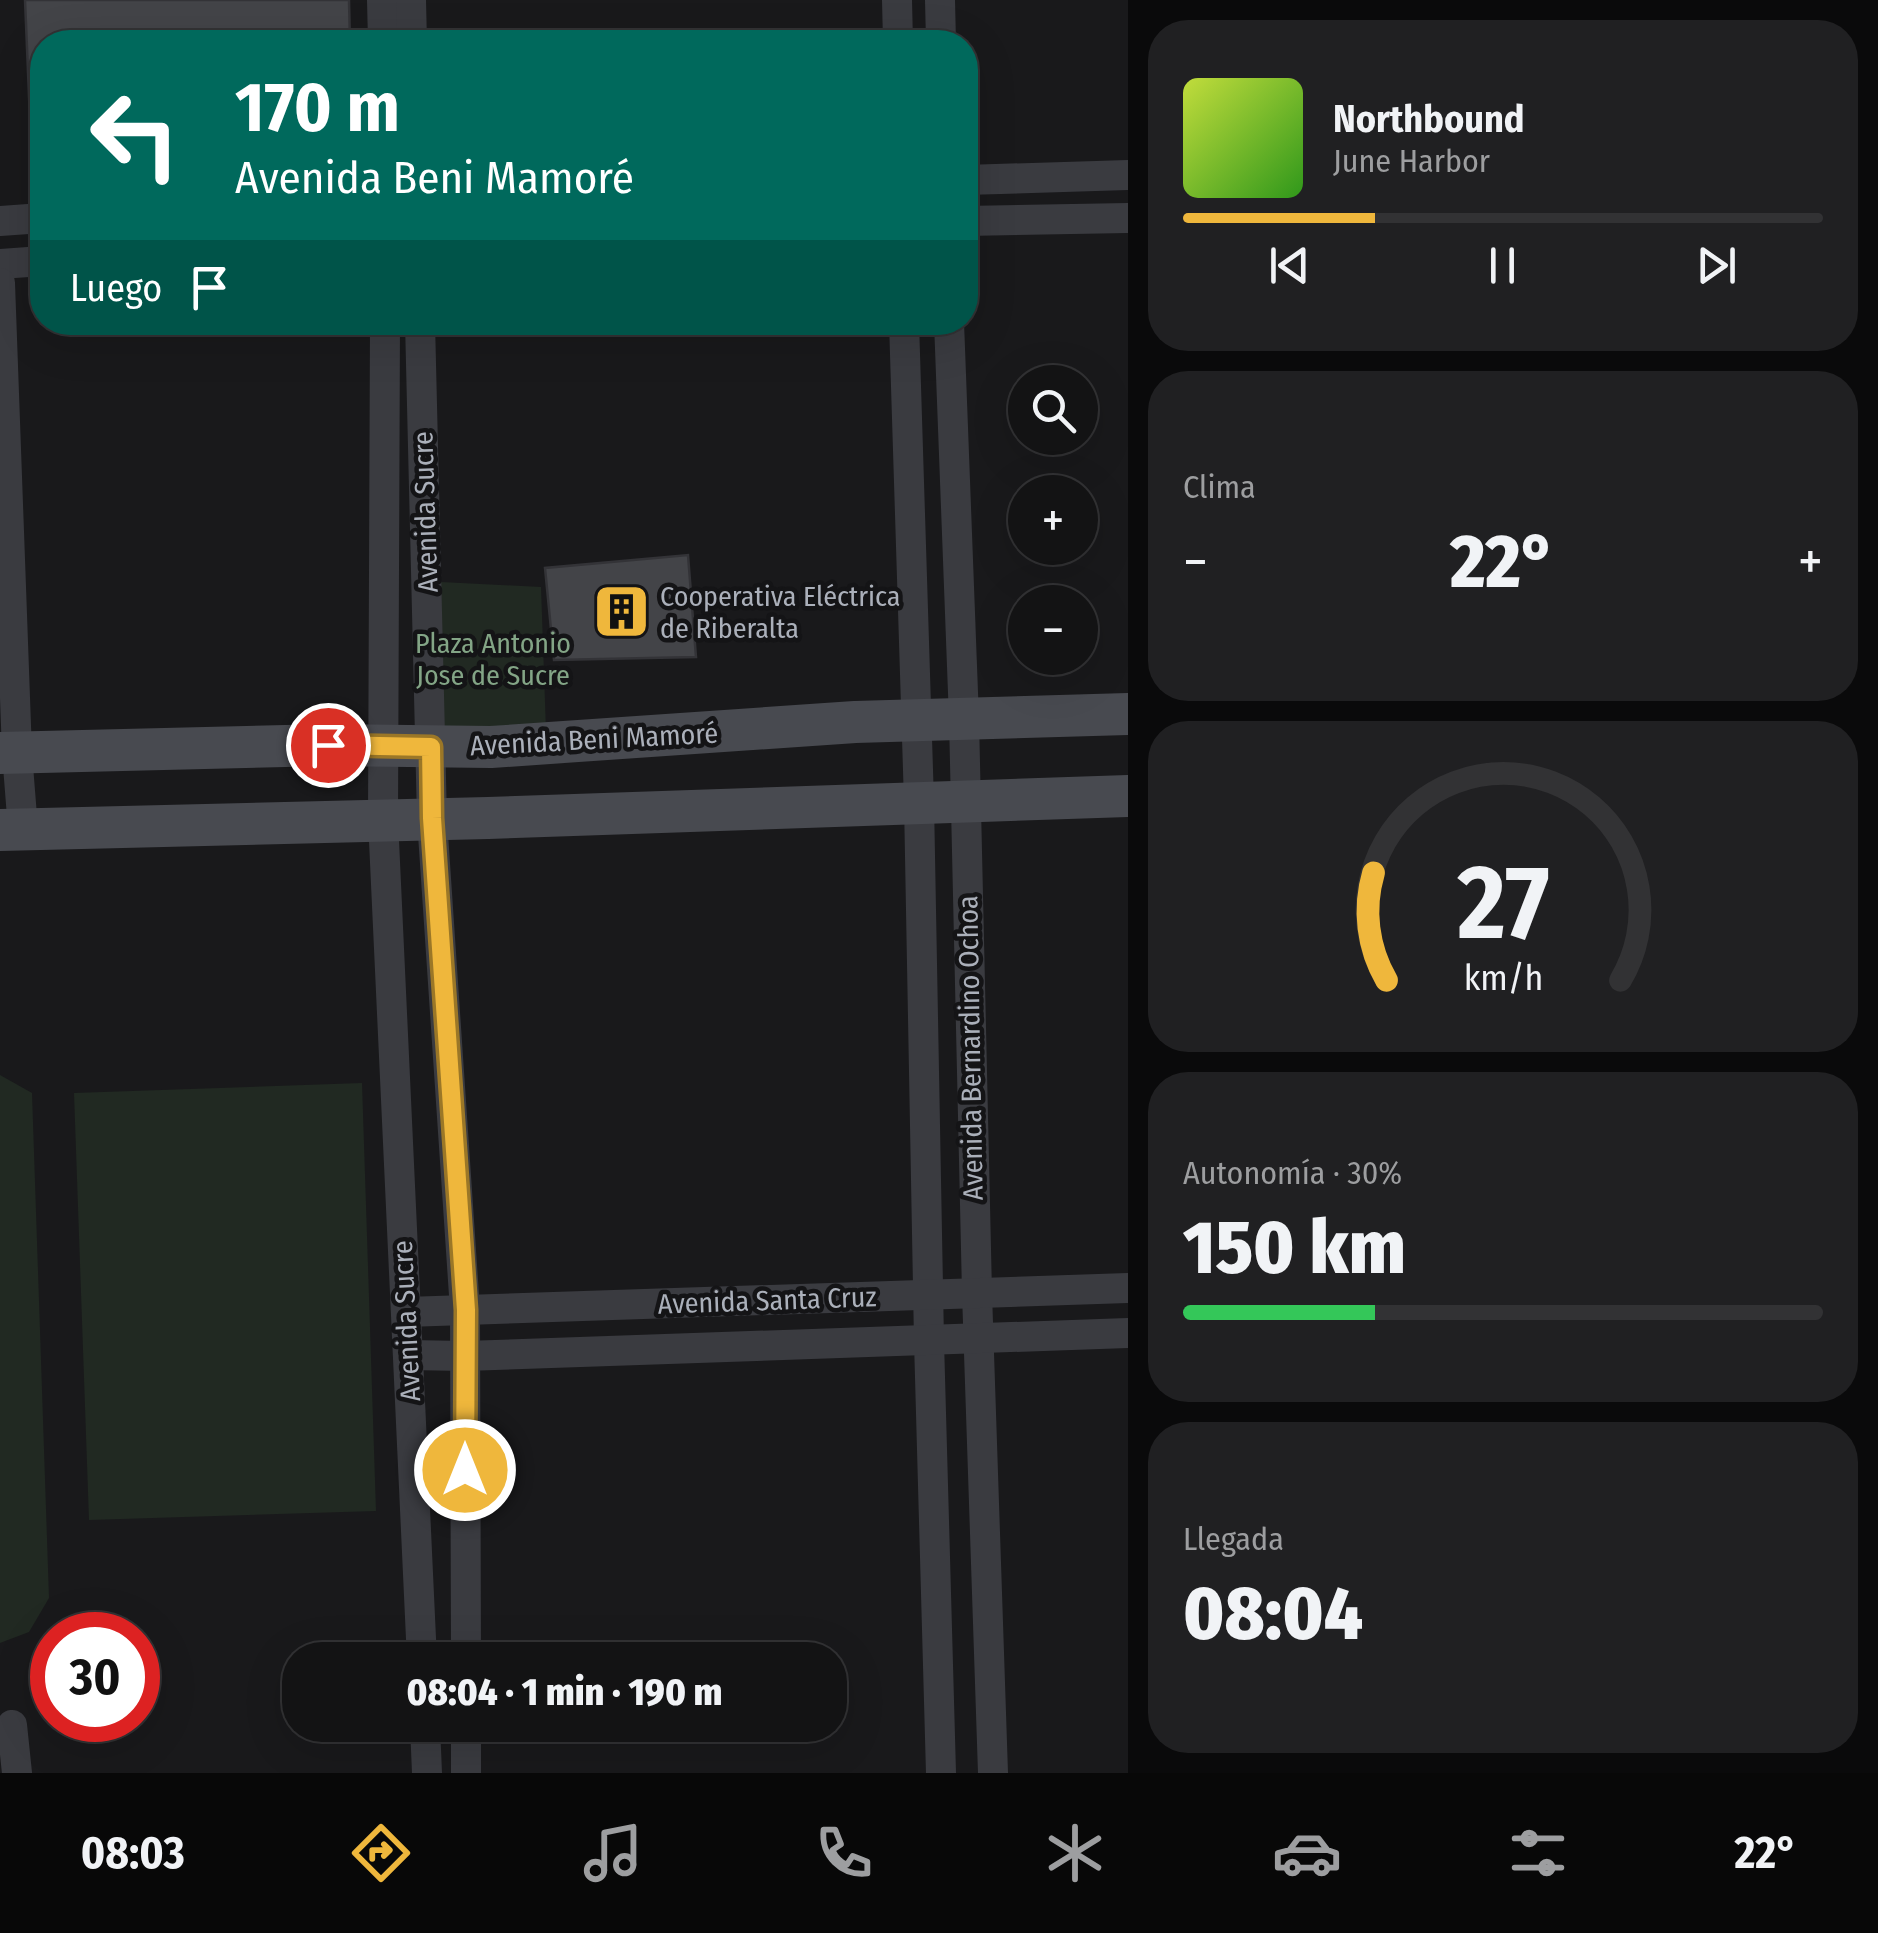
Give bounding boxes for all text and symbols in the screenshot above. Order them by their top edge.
text: 170 m [235,66,400,150]
icon: left [70,70,200,200]
text: Northbound [1333,96,1525,142]
text: June Harbor [1333,142,1490,180]
text: Avenida Beni Mamoré [235,151,634,205]
icon: previous [1262,238,1317,293]
icon: pause [1475,238,1530,293]
icon: next [1689,238,1744,293]
icon: arrive [182,260,237,315]
text: Luego [70,265,162,311]
map controls [1008,365,1098,675]
button: search [1008,365,1098,455]
street label: Avenida Sucre [406,431,445,593]
text: Clima [1183,468,1256,506]
button: + [1008,475,1098,565]
text: 22° [1450,517,1556,607]
text: − [1183,529,1208,595]
text: + [1798,529,1823,595]
place label: Cooperativa Eléctrica de Riberalta [660,580,900,645]
building icon: Cooperativa Eléctrica de Riberalta [591,582,651,642]
button: − [1008,585,1098,675]
park label: Plaza Antonio Jose de Sucre [415,627,571,692]
pin [286,703,371,788]
street label: Avenida Beni Mamoré [469,717,719,762]
icon: arrive [301,718,356,773]
text: 27 [1456,841,1549,966]
street label: Avenida Bernardino Ochoa [951,895,990,1201]
text: km/h [1463,957,1543,999]
text: Autonomía · 30% [1183,1154,1402,1192]
text: 150 km [1183,1203,1406,1293]
street label: Avenida Sucre [386,1240,427,1402]
street label: Avenida Santa Cruz [657,1280,877,1321]
position arrow [413,1418,517,1522]
text: Llegada [1183,1520,1284,1558]
text: 08:04 [1183,1569,1363,1659]
speed limit sign: 30 [30,1612,160,1742]
text: 08:04 · 1 min · 190 m [407,1669,722,1715]
icon: directions [346,1818,416,1888]
icon: music [578,1818,648,1888]
icon: phone [809,1818,879,1888]
icon: climate [1040,1818,1110,1888]
icon: car [1272,1818,1342,1888]
icon: filters [1503,1818,1573,1888]
text: 08:03 [81,1826,185,1880]
text: 22° [1734,1826,1797,1880]

